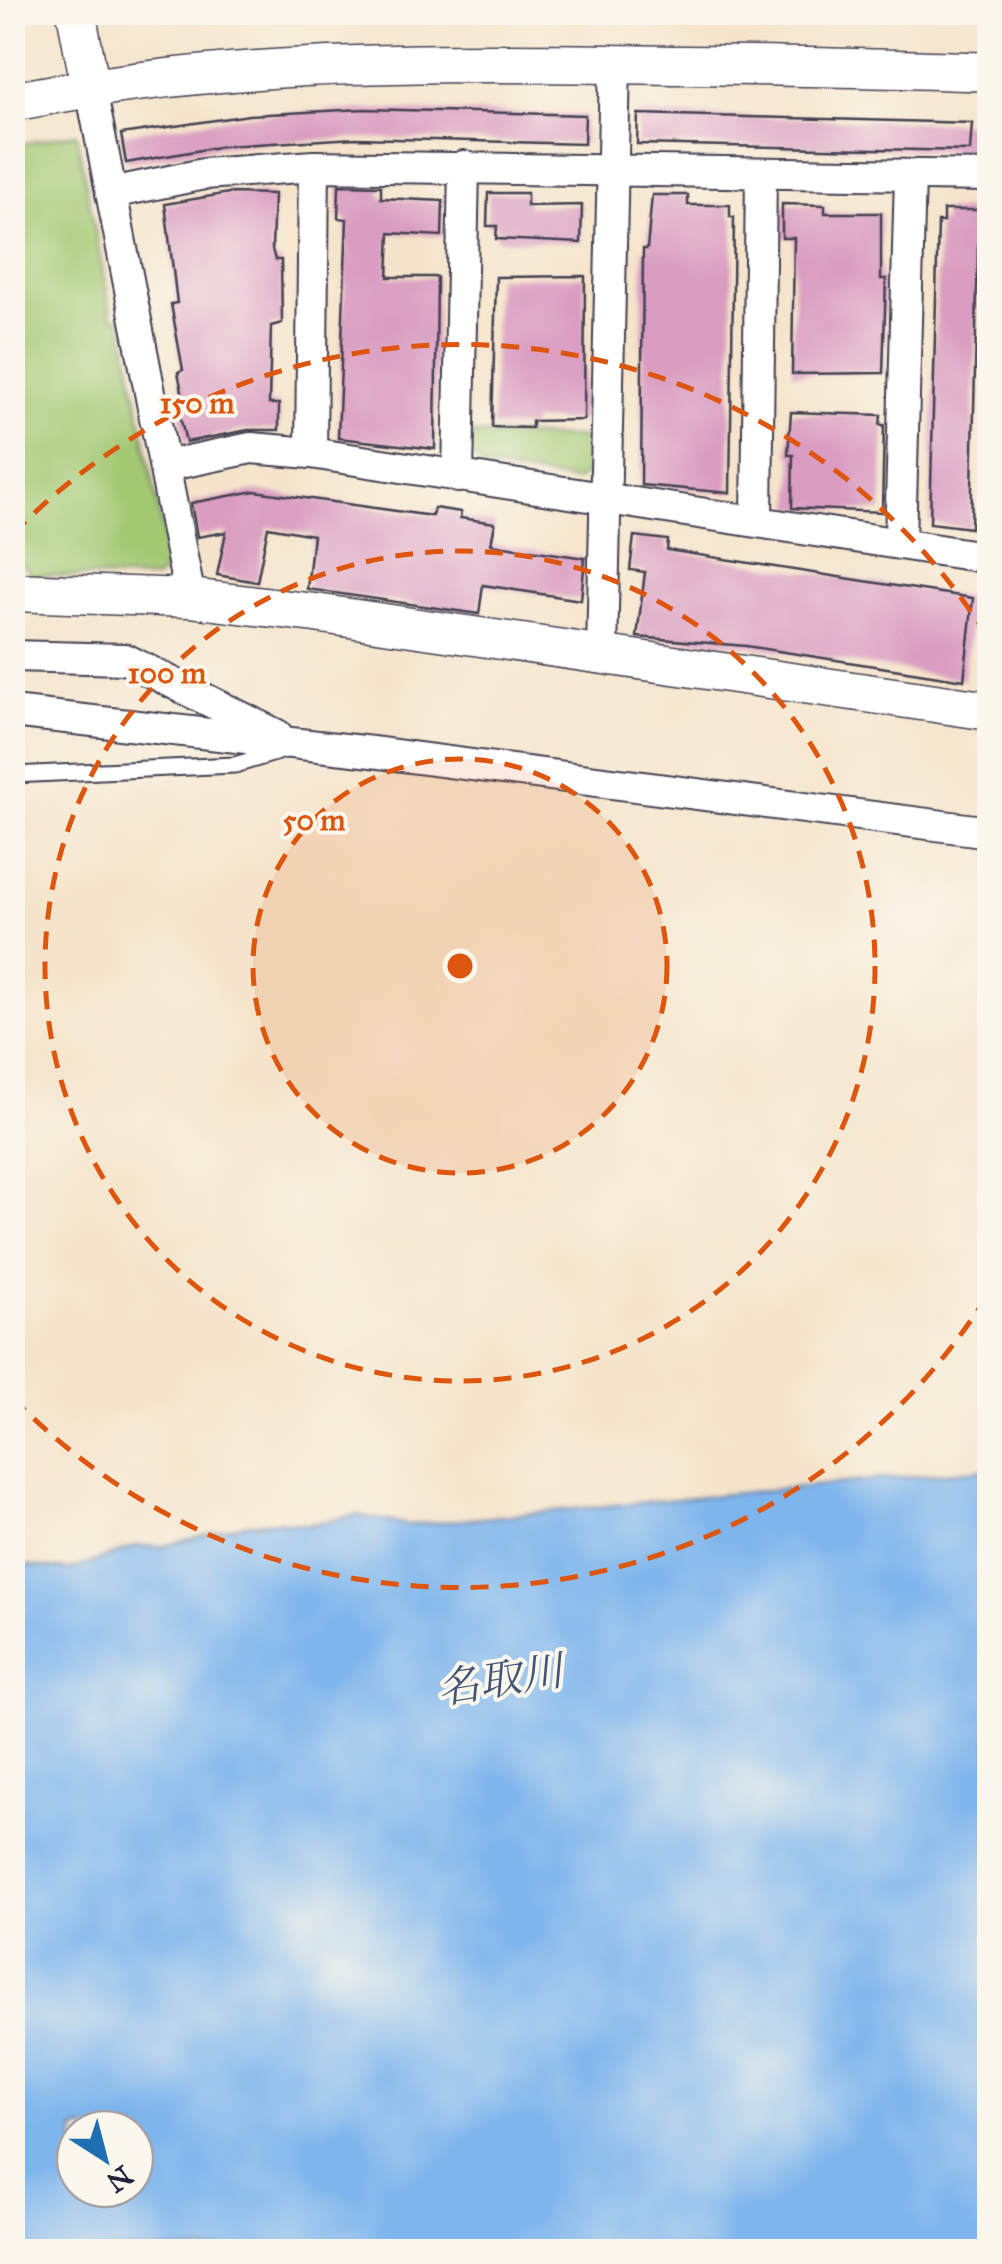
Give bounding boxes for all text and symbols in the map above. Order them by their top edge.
text: 150 m [160,385,235,421]
text: 100 m [128,655,207,691]
text: 50 m [282,802,346,838]
centre of rings [442,948,478,984]
water label: 名取川 [434,1644,570,1716]
north arrow [55,2109,155,2209]
text: N [99,2158,139,2200]

